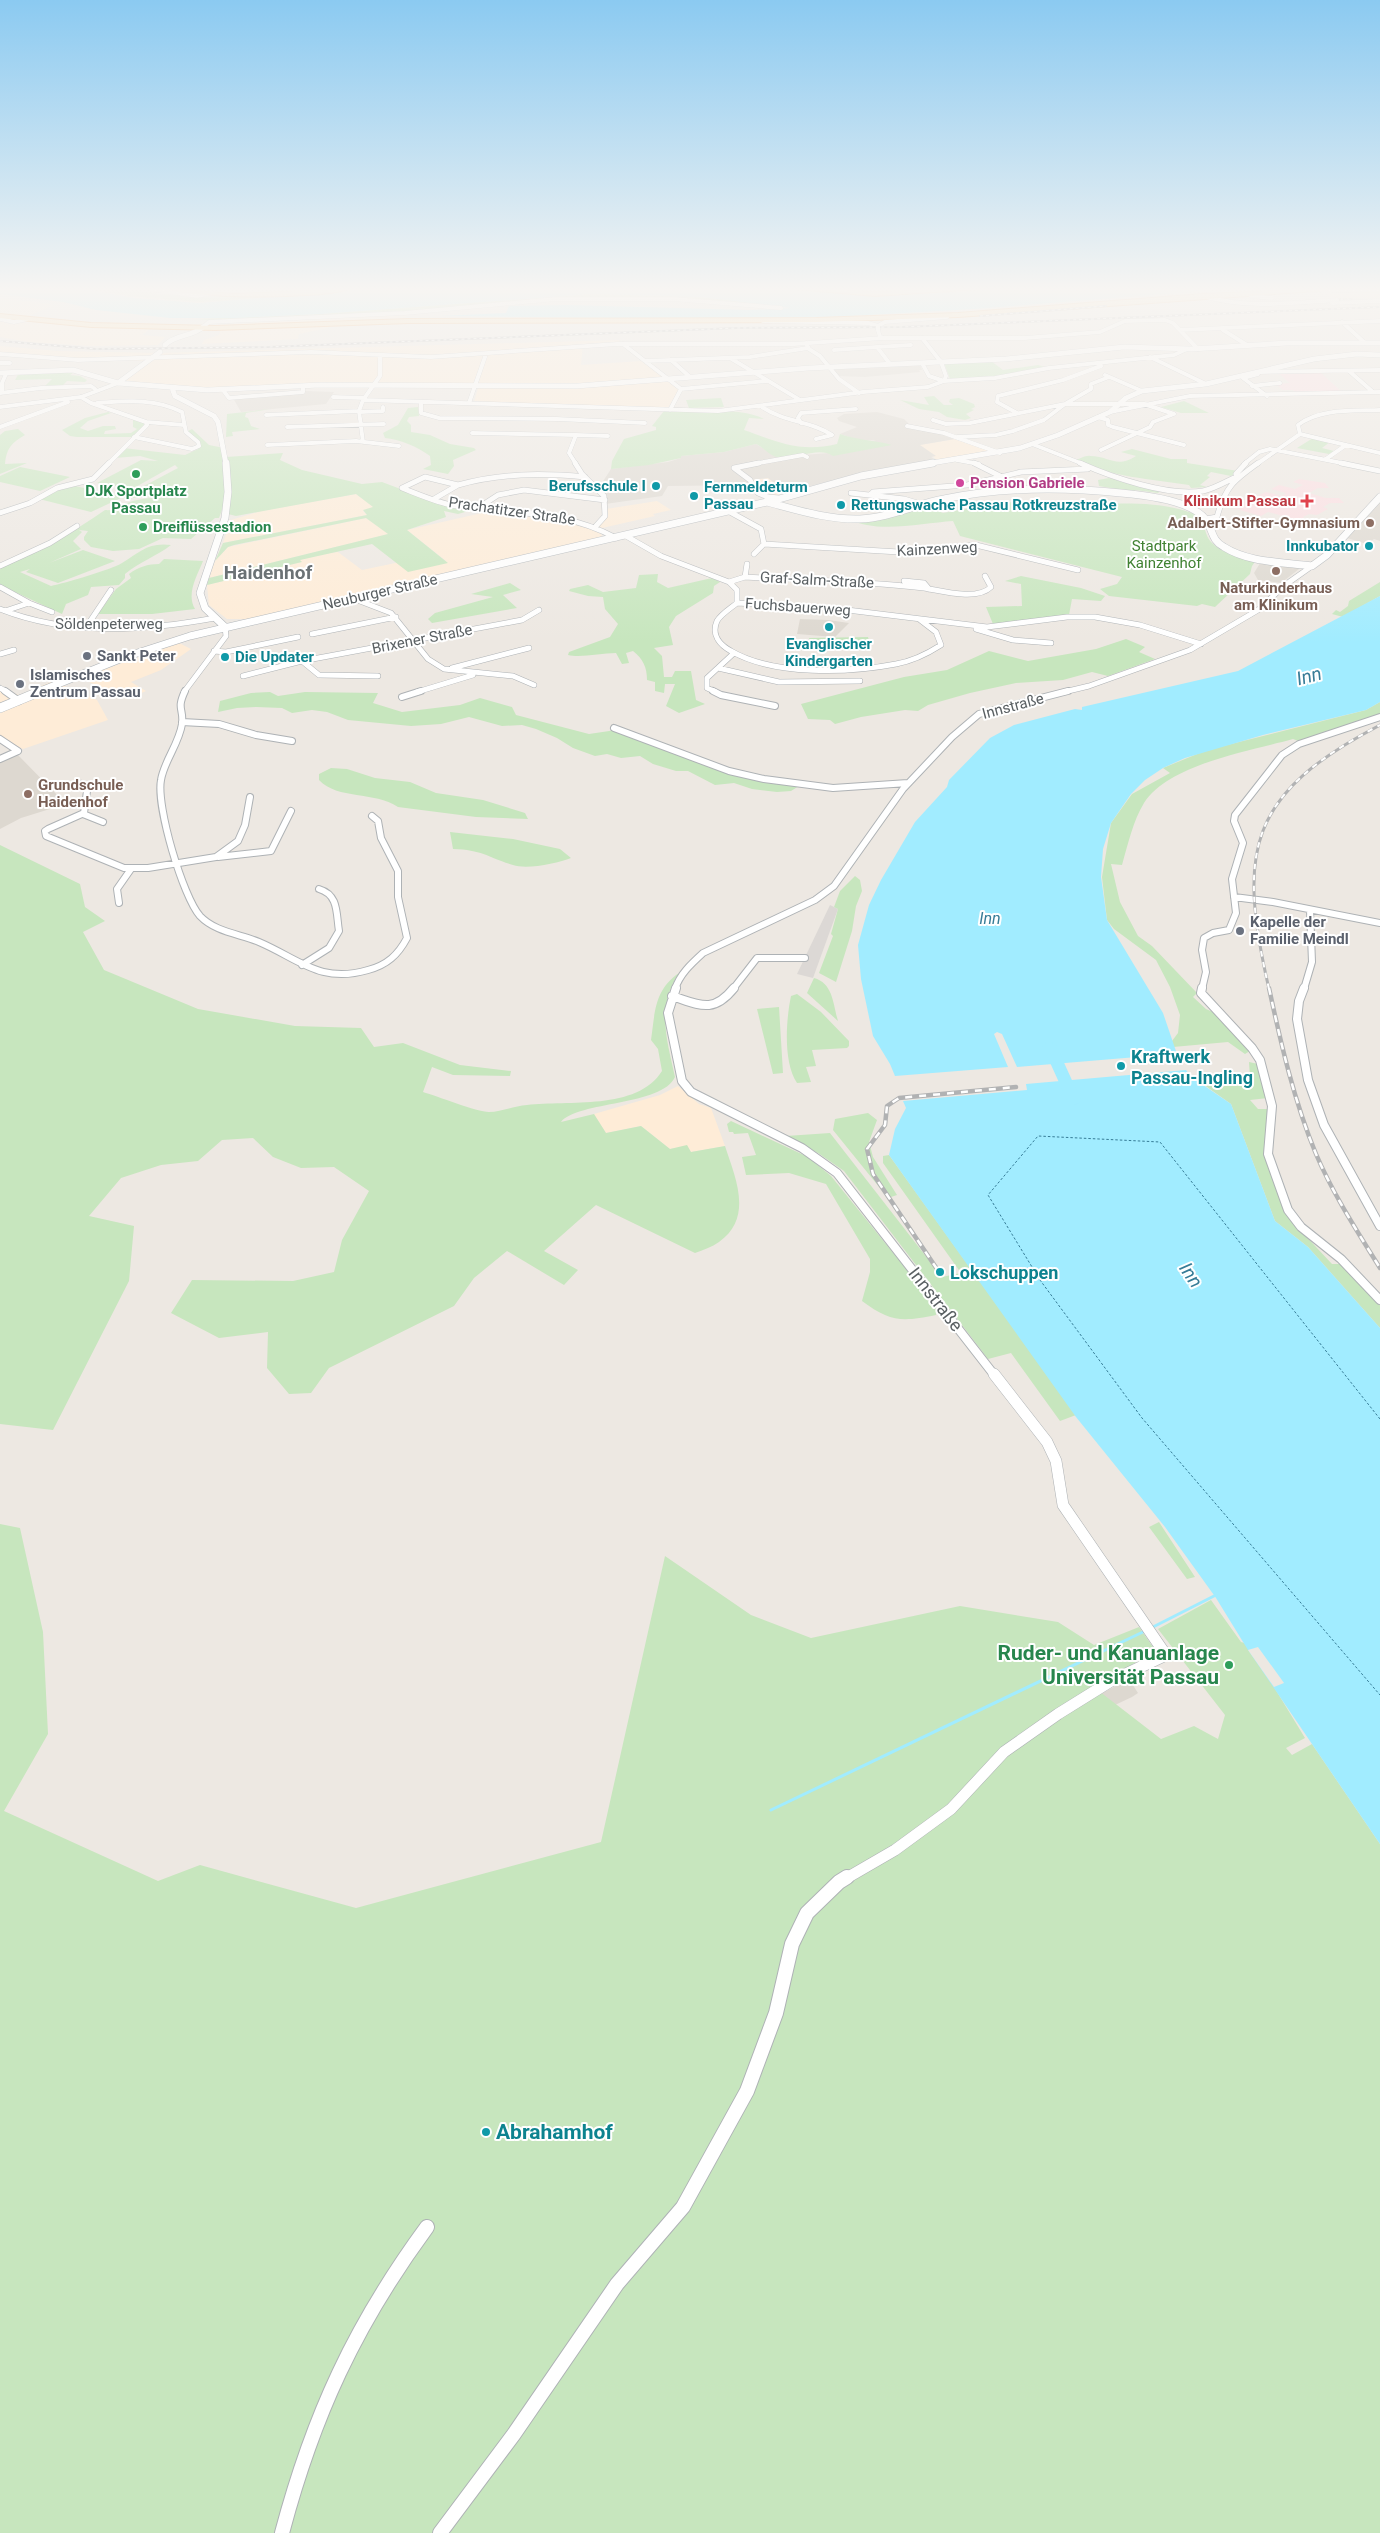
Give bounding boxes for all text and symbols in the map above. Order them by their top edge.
marker: DJK Sportplatz Passau [130,468,142,480]
place label: Pension Gabriele [970,474,1085,492]
place label: Berufsschule I [549,477,646,495]
marker: Pension Gabriele [954,477,966,489]
place label: Fernmeldeturm Passau [704,478,808,513]
marker: Berufsschule I [650,480,662,492]
place label: DJK Sportplatz Passau [85,482,187,517]
marker: Fernmeldeturm Passau [688,490,700,502]
place label: Klinikum Passau [1184,492,1296,510]
street label: Prachatitzer Straße [447,493,577,529]
marker: Klinikum Passau [1300,494,1314,508]
place label: Rettungswache Passau Rotkreuzstraße [851,496,1117,514]
marker: Rettungswache Passau Rotkreuzstraße [835,499,847,511]
place label: Adalbert-Stifter-Gymnasium [1168,514,1360,532]
marker: Adalbert-Stifter-Gymnasium [1364,517,1376,529]
place label: Dreiflüssestadion [153,518,271,536]
marker: Dreiflüssestadion [137,521,149,533]
park label: Stadtpark Kainzenhof [1126,537,1202,572]
place label: Innkubator [1286,537,1360,555]
street label: Kainzenweg [896,538,978,560]
marker: Innkubator [1363,540,1375,552]
district label: Haidenhof [224,561,312,584]
marker: Naturkinderhaus am Klinikum [1270,565,1282,577]
street label: Graf-Salm-Straße [760,568,875,592]
street label: Neuburger Straße [321,570,439,614]
place label: Naturkinderhaus am Klinikum [1220,579,1333,614]
street label: Fuchsbauerweg [745,594,851,620]
street label: Söldenpeterweg [55,615,163,633]
street label: Brixener Straße [370,620,474,658]
marker: Evanglischer Kindergarten [823,621,835,633]
place label: Evanglischer Kindergarten [785,635,873,670]
place label: Sankt Peter [97,647,176,665]
place label: Die Updater [235,648,315,666]
marker: Sankt Peter [81,650,93,662]
marker: Die Updater [219,651,231,663]
water label: Inn [1294,662,1324,690]
place label: Islamisches Zentrum Passau [30,666,141,701]
marker: Islamisches Zentrum Passau [14,678,26,690]
street label: Innstraße [980,689,1046,723]
place label: Grundschule Haidenhof [38,776,123,811]
marker: Grundschule Haidenhof [22,788,34,800]
water label: Inn [979,909,1001,928]
place label: Kapelle der Familie Meindl [1250,913,1349,948]
marker: Kapelle der Familie Meindl [1234,925,1246,937]
place label: Kraftwerk Passau-Ingling [1131,1046,1253,1088]
marker: Kraftwerk Passau-Ingling [1115,1060,1127,1072]
water label: Inn [1174,1258,1208,1292]
place label: Lokschuppen [950,1262,1058,1283]
street label: Innstraße [904,1263,968,1335]
marker: Lokschuppen [934,1266,946,1278]
place label: Ruder- und Kanuanlage Universität Passau [998,1641,1219,1689]
marker: Ruder- und Kanuanlage Universität Passau [1223,1659,1235,1671]
place label: Abrahamhof [496,2120,613,2144]
marker: Abrahamhof [480,2126,492,2138]

